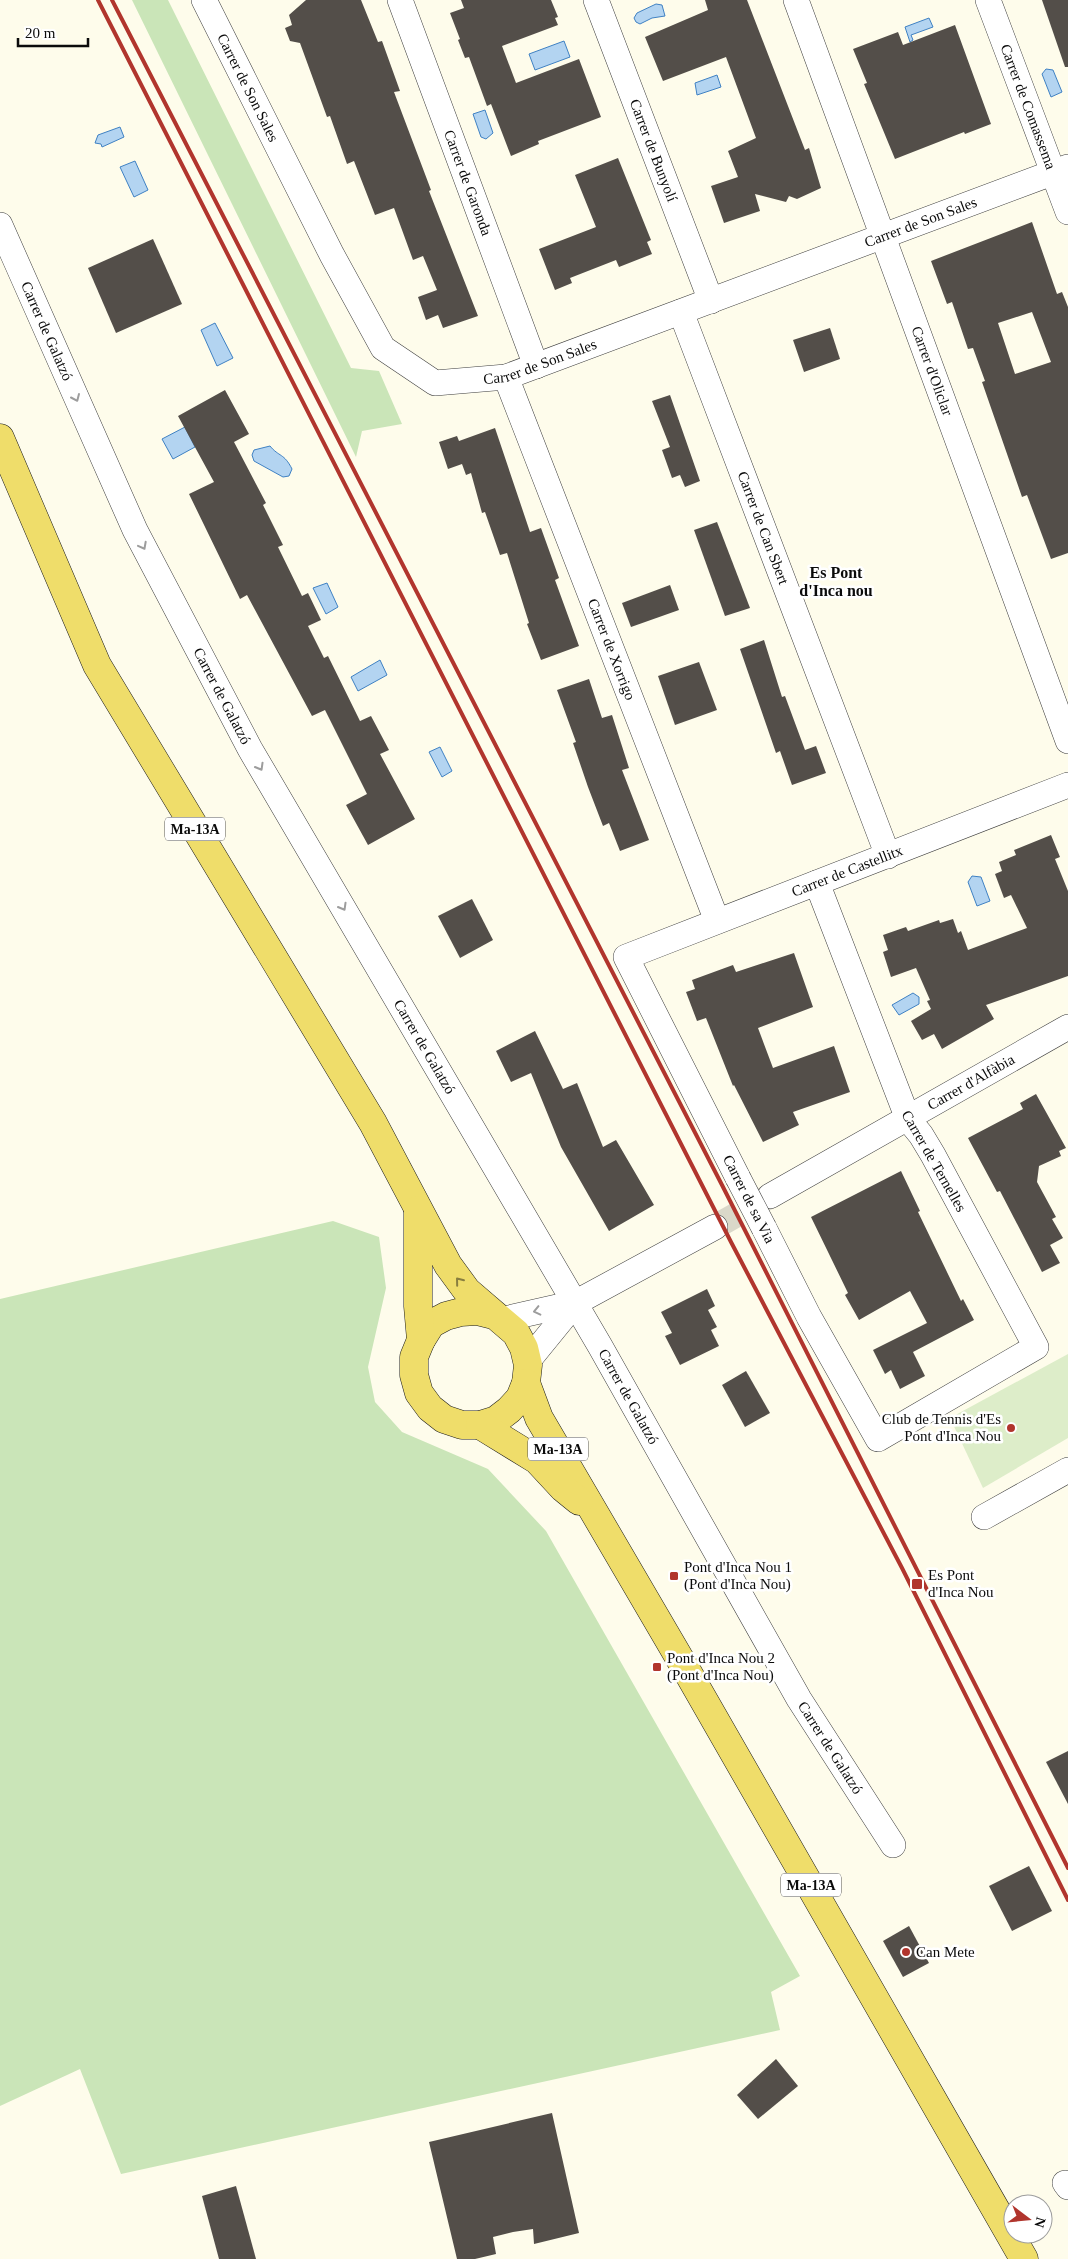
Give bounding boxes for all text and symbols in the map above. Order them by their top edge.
scale bar [18,15,88,47]
text: 20 m [25,25,56,41]
street label: Carrer de Son Sales [214,31,282,144]
street label: Carrer de Comassema [997,42,1059,172]
street label: Carrer de Bunyolí [627,97,680,204]
street label: Carrer de Garonda [441,128,495,238]
street label: Carrer de Son Sales [862,194,979,250]
street label: Carrer de Galatzó [18,279,76,383]
street label: Carrer d'Oliclar [908,324,956,418]
street label: Carrer de Son Sales [483,336,599,387]
one-way arrow [70,393,81,402]
street label: Carrer de Can Sbert [734,469,792,587]
one-way arrow [137,541,147,550]
district label: Es Pont d'Inca nou [799,564,873,599]
street label: Carrer de Xorrigo [585,596,638,702]
street label: Carrer de Galatzó [190,645,254,747]
one-way arrow [254,761,264,770]
road number: Ma-13A [165,818,225,841]
street label: Carrer de Castellitx [789,842,905,900]
one-way arrow [336,901,346,910]
street label: Carrer de Galatzó [391,997,458,1097]
street label: Carrer d'Alfàbia [925,1051,1018,1113]
street label: Carrer de Ternelles [898,1107,970,1215]
street label: Carrer de sa Via [720,1152,778,1246]
one-way arrow [456,1277,465,1287]
one-way arrow [533,1305,542,1316]
street label: Carrer de Galatzó [595,1346,662,1447]
place label: Club de Tennis d'Es Pont d'Inca Nou [882,1411,1001,1444]
marker: Club de Tennis d'Es Pont d'Inca Nou [1005,1422,1017,1434]
road number: Ma-13A [528,1438,588,1460]
place label: Pont d'Inca Nou 1 (Pont d'Inca Nou) [684,1559,792,1593]
place label: Es Pont d'Inca Nou [928,1567,994,1600]
marker: Pont d'Inca Nou 1 (Pont d'Inca Nou) [668,1570,680,1582]
marker: Es Pont d'Inca Nou [910,1577,924,1591]
place label: Pont d'Inca Nou 2 (Pont d'Inca Nou) [667,1650,775,1684]
marker: Pont d'Inca Nou 2 (Pont d'Inca Nou) [651,1661,663,1673]
street label: Carrer de Galatzó [795,1698,866,1797]
road number: Ma-13A [781,1874,841,1896]
place label: Can Mete [916,1944,975,1960]
marker: Can Mete [900,1946,912,1958]
north arrow [1003,2194,1053,2244]
text: N [1031,2216,1049,2229]

